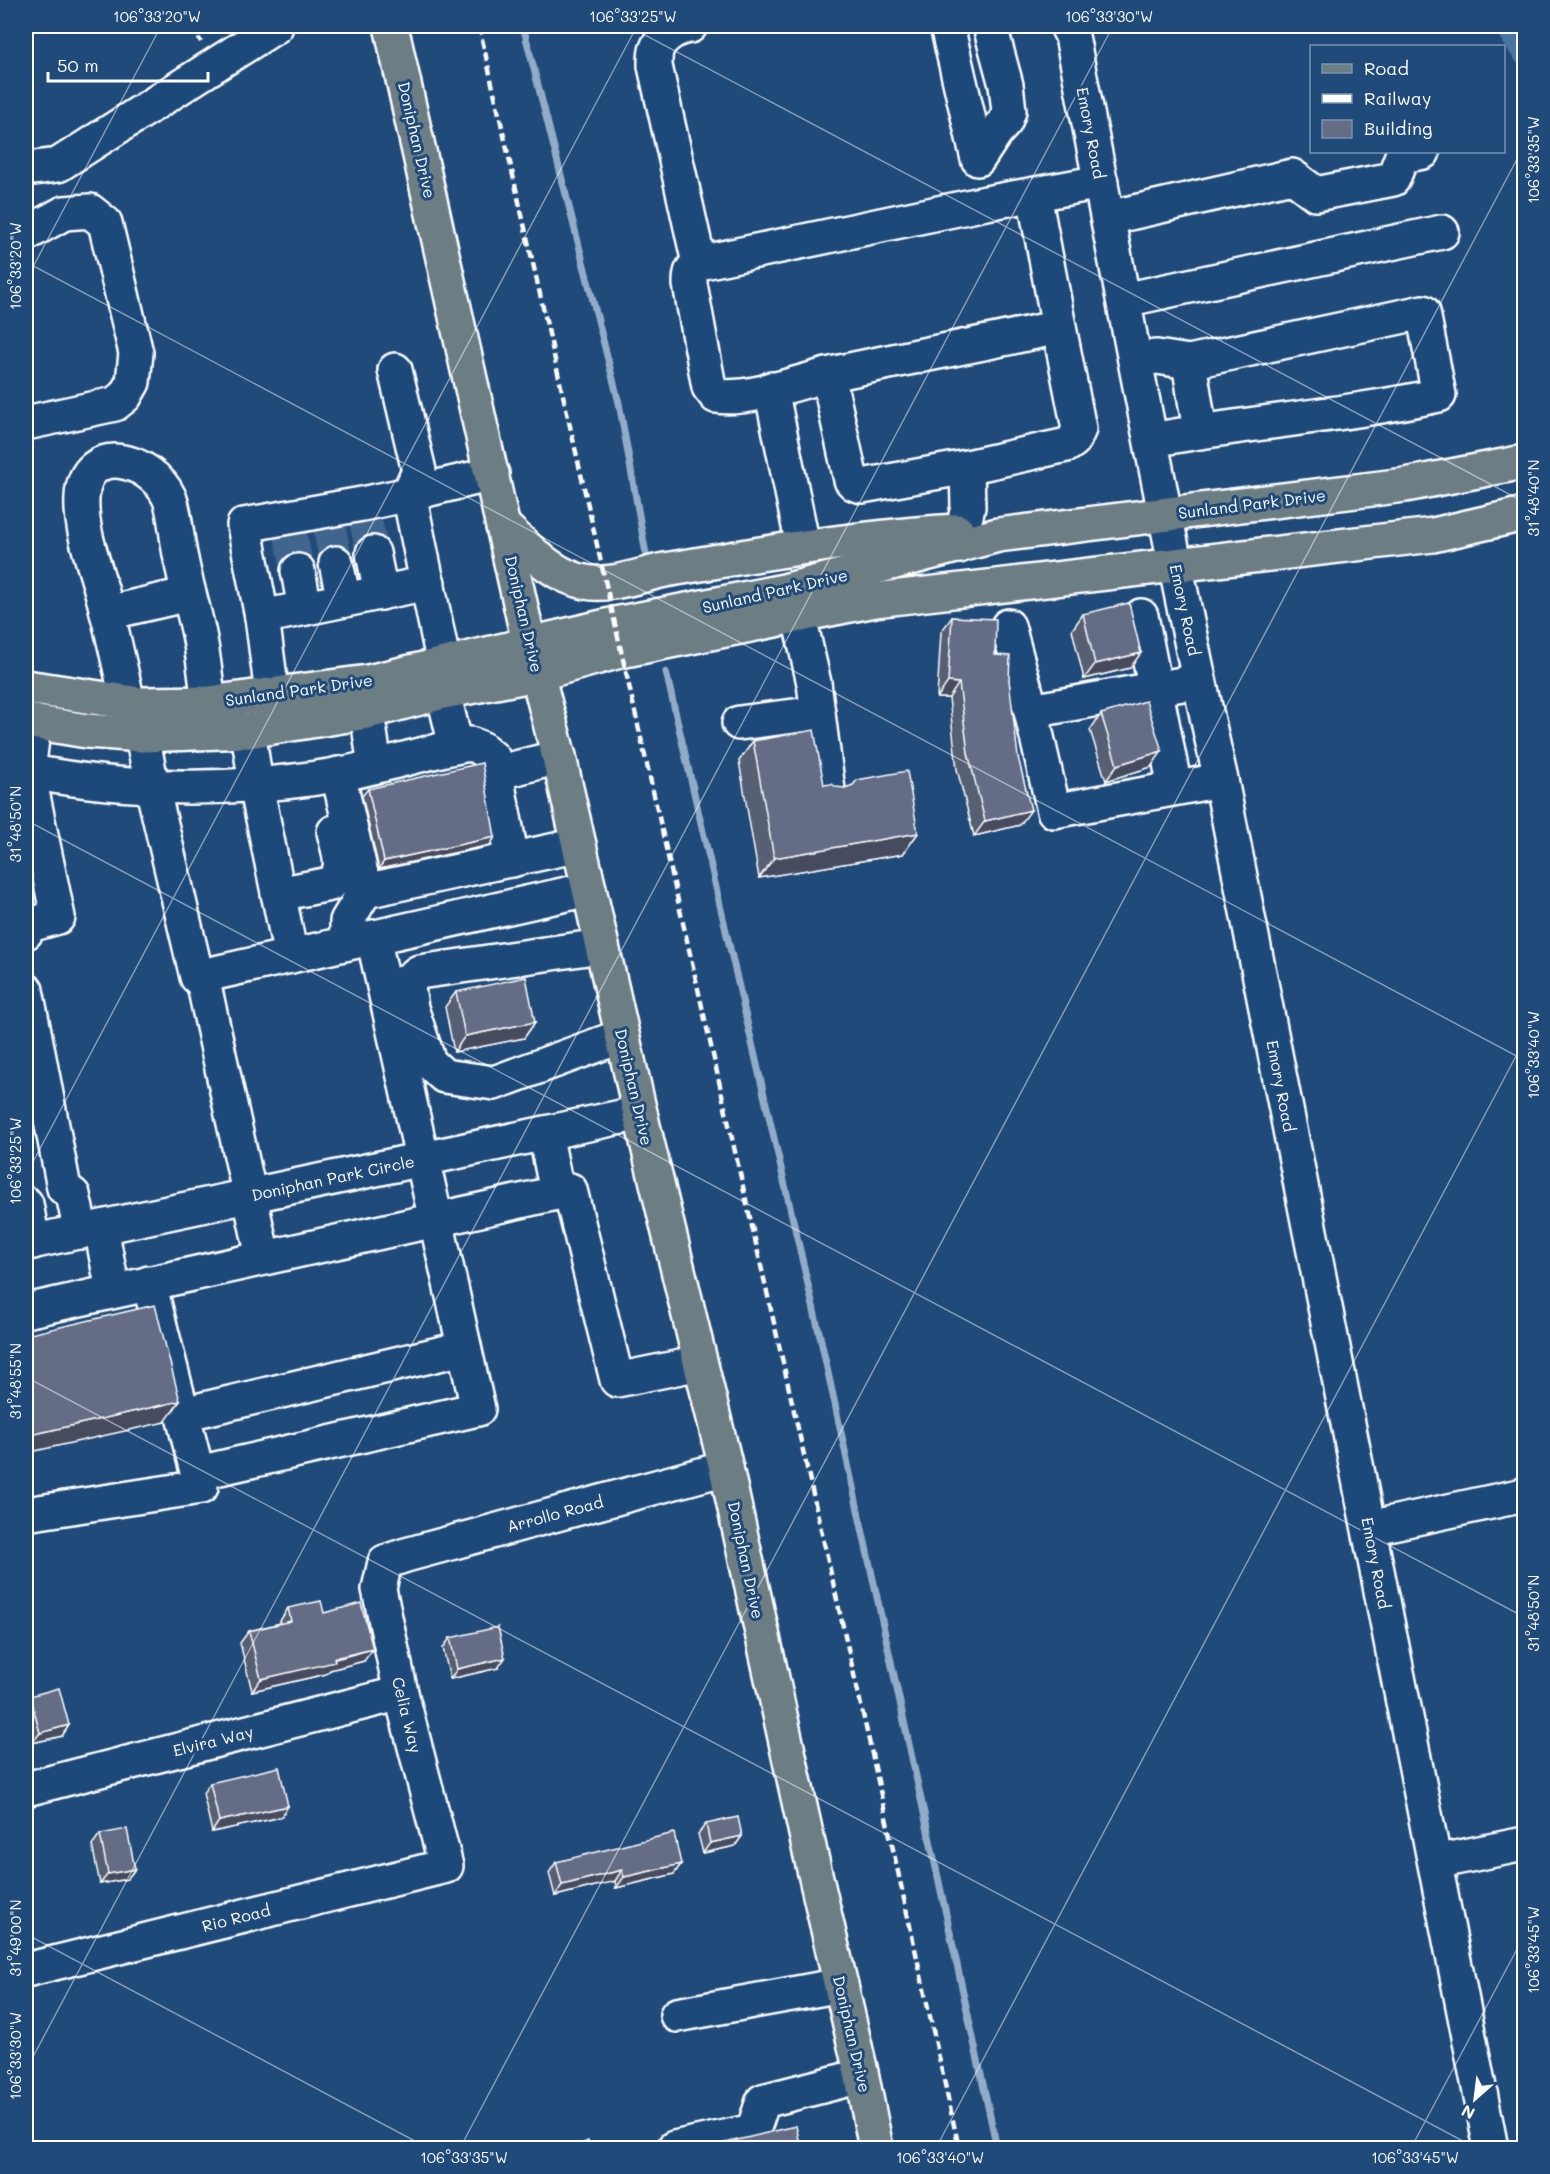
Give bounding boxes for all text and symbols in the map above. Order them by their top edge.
text: 106°33'20"W [113,6,201,26]
text: 106°33'25"W [589,6,677,26]
text: 106°33'30"W [1065,6,1153,26]
scale bar [48,45,208,83]
legend [1310,45,1505,153]
text: 50 m [57,53,99,77]
text: Road [1364,56,1409,80]
street label: Doniphan Drive [394,79,441,200]
street label: Emory Road [1072,85,1111,180]
text: Railway [1364,86,1431,110]
text: Building [1364,116,1432,140]
text: 106°33'35"W [1523,116,1543,204]
text: 106°33'20"W [5,222,25,310]
text: 31°48'40"N [1523,460,1543,536]
street label: Sunland Park Drive [1177,484,1327,523]
street label: Doniphan Drive [501,553,548,674]
street label: Emory Road [1166,562,1205,657]
street label: Sunland Park Drive [700,564,850,617]
street label: Sunland Park Drive [224,669,374,710]
text: 31°48'50"N [5,786,25,862]
text: 106°33'40"W [1523,1011,1543,1099]
street label: Doniphan Drive [611,1026,658,1147]
street label: Emory Road [1262,1038,1301,1133]
text: 106°33'25"W [5,1117,25,1205]
street label: Doniphan Park Circle [249,1150,416,1205]
text: 31°48'55"N [5,1343,25,1419]
street label: Arrollo Road [504,1491,605,1536]
street label: Doniphan Drive [724,1499,769,1620]
street label: Emory Road [1357,1515,1396,1610]
text: 31°48'50"N [1523,1575,1543,1651]
street label: Celia Way [388,1675,427,1755]
street label: Elvira Way [171,1720,255,1761]
text: 31°49'00"N [5,1899,25,1977]
street label: Rio Road [200,1899,272,1936]
text: 106°33'45"W [1523,1906,1543,1994]
street label: Doniphan Drive [829,1973,876,2094]
text: 106°33'30"W [5,2012,25,2100]
north arrow [1445,2069,1505,2129]
text: N [1457,2101,1478,2125]
text: 106°33'35"W [420,2147,508,2167]
text: 106°33'40"W [896,2147,984,2167]
text: 106°33'45"W [1371,2147,1459,2167]

